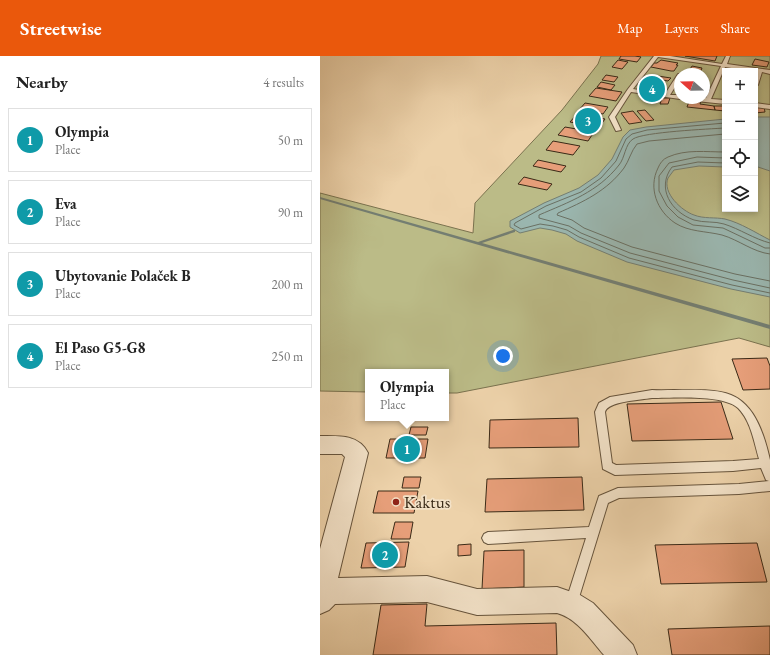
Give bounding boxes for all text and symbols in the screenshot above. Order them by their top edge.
text: Streetwise [20,16,102,41]
text: Map [617,19,642,37]
text: Layers [664,19,699,37]
text: Share [721,19,750,37]
north arrow [674,68,710,104]
map controls [722,68,758,212]
button: + [722,68,758,104]
text: Nearby [16,71,68,93]
text: 4 results [263,74,304,91]
pin: 4 [639,74,665,104]
button: − [722,104,758,140]
pin: 3 [575,106,601,136]
text: Olympia [55,122,109,141]
text: 1 [27,132,33,149]
text: 50 m [278,132,303,149]
button: locate [722,140,758,176]
text: Place [55,141,81,158]
button: layers [722,176,758,212]
text: Eva [55,194,77,213]
text: 2 [27,204,33,221]
text: 90 m [278,204,303,221]
text: Place [55,213,81,230]
text: Ubytovanie Polaček B [55,266,191,285]
text: 3 [27,276,33,293]
text: 200 m [272,276,303,293]
text: Place [55,285,81,302]
text: El Paso G5-G8 [55,338,145,357]
your location [493,346,513,366]
text: 4 [27,348,33,365]
text: 250 m [272,348,303,365]
text: Place [55,357,81,374]
popup [365,369,449,421]
text: Olympia [380,377,434,396]
text: Place [380,396,406,413]
pin: 1 [394,434,420,464]
place label: Kaktus [404,491,450,513]
marker: Kaktus [391,497,401,507]
pin: 2 [372,540,398,570]

